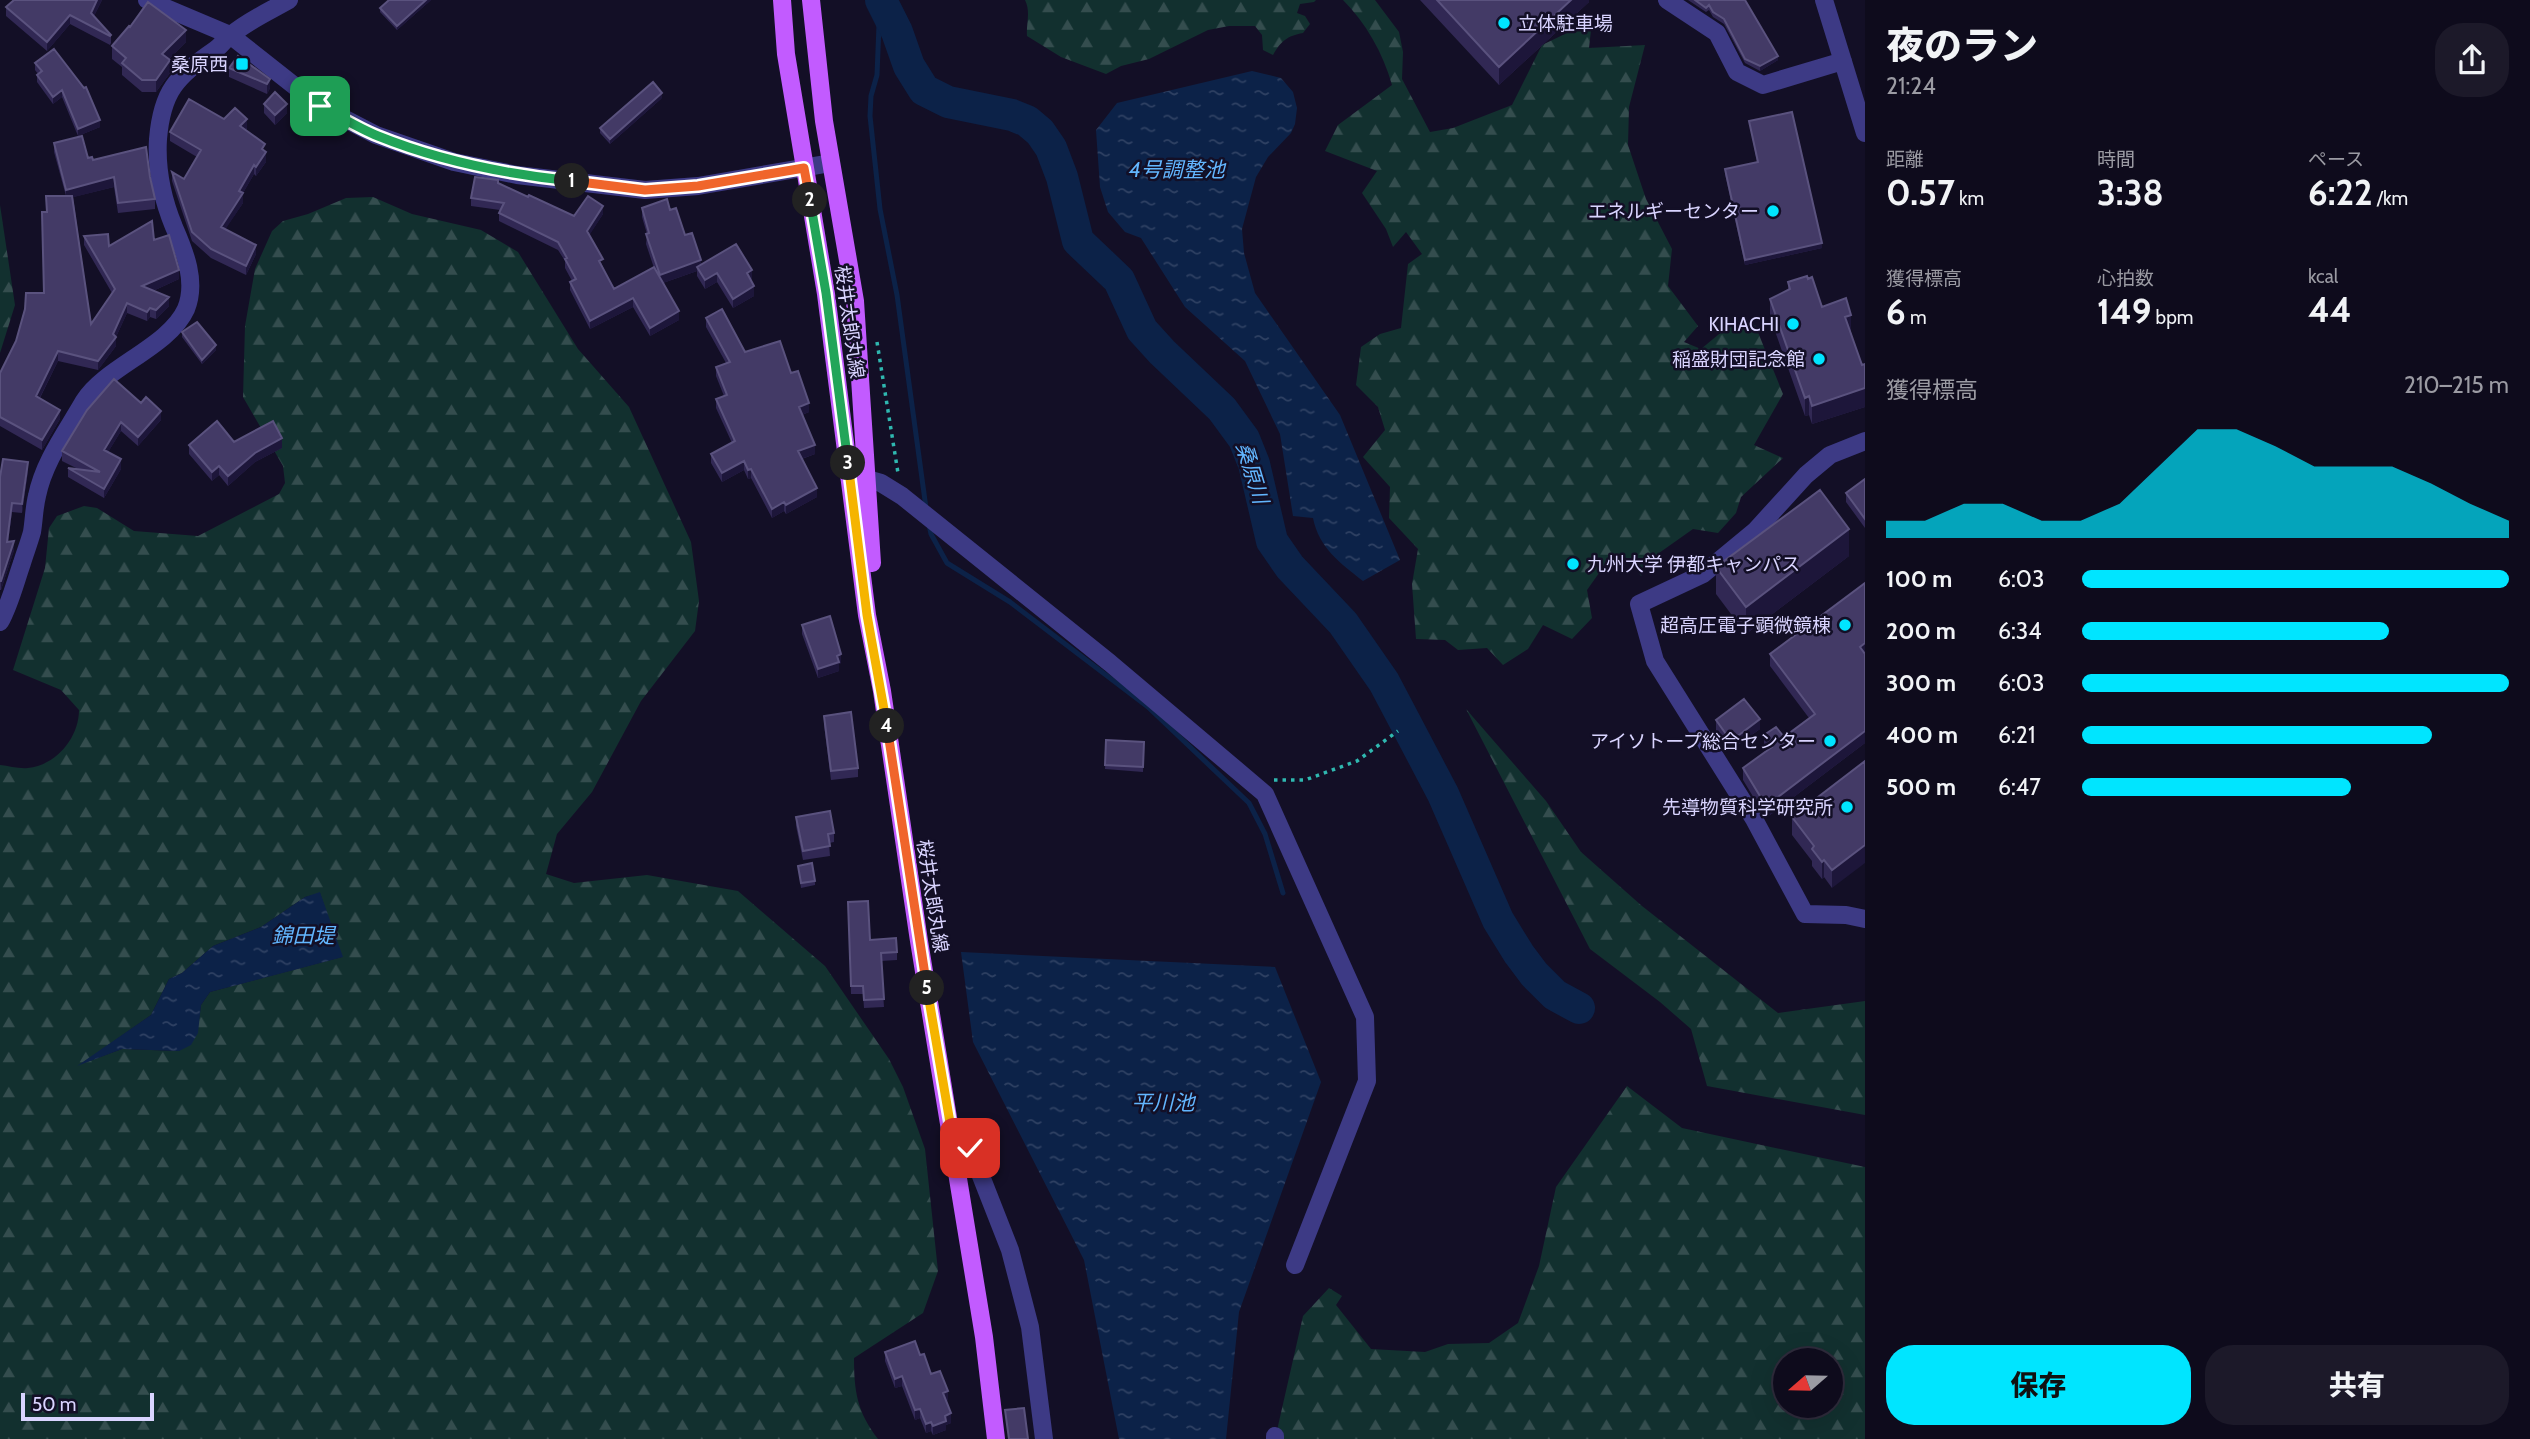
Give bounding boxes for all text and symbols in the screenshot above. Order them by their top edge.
place label: 立体駐車場 [1518,12,1613,35]
marker: 立体駐車場 [1496,15,1512,31]
text: 夜のラン [1886,22,2038,69]
button: share [2435,23,2509,97]
place label: 桑原西 [171,53,228,76]
marker: 桑原西 [234,56,250,72]
text: 21:24 [1886,72,1936,100]
pin [290,76,350,136]
icon: arrive [301,87,339,125]
text: 距離 [1886,148,1924,171]
text: 時間 [2097,148,2135,171]
text: ペース [2308,148,2364,171]
water label: 4号調整池 [1128,157,1227,182]
pin: 1 [554,164,590,198]
text: 1 [568,169,575,192]
text: 0.57 [1886,171,1955,214]
text: 3:38 [2097,171,2164,214]
text: 6:22 [2308,171,2372,214]
pin: 2 [792,182,828,218]
text: km [1955,187,1984,210]
text: /km [2372,187,2408,210]
text: 2 [804,188,815,211]
place label: エネルギーセンター [1588,200,1759,223]
marker: エネルギーセンター [1765,203,1781,219]
street label: 桜井太郎丸線 [830,264,869,380]
text: kcal [2308,265,2338,288]
text: 獲得標高 [1886,267,1962,290]
text: 心拍数 [2097,267,2154,290]
text: 44 [2308,288,2351,331]
text: 6 [1886,290,1906,333]
text: 149 [2097,290,2151,333]
text: m [1906,306,1927,329]
text: bpm [2151,306,2193,329]
place label: KIHACHI [1709,313,1779,336]
marker: KIHACHI [1785,316,1801,332]
place label: 稲盛財団記念館 [1672,348,1805,371]
marker: 稲盛財団記念館 [1811,351,1827,367]
text: 210–215 m [2404,371,2509,399]
text: 獲得標高 [1886,376,1978,404]
water label: 桑原川 [1231,439,1274,509]
pin: 3 [830,446,866,480]
text: 3 [842,451,853,474]
place label: 九州大学 伊都キャンパス [1587,553,1800,576]
marker: 九州大学 伊都キャンパス [1565,556,1581,572]
text: 100 m [1886,565,1952,593]
text: 6:03 [1998,565,2044,593]
place label: 超高圧電子顕微鏡棟 [1660,614,1831,637]
marker: 超高圧電子顕微鏡棟 [1837,617,1853,633]
text: 200 m [1886,617,1956,645]
text: 6:34 [1998,617,2042,645]
text: 300 m [1886,669,1956,697]
text: 6:03 [1998,669,2044,697]
pin: 4 [870,708,904,744]
text: 4 [881,714,892,737]
text: 400 m [1886,721,1958,749]
text: 6:21 [1998,721,2035,749]
place label: アイソトープ総合センター [1590,730,1816,753]
marker: アイソトープ総合センター [1822,733,1838,749]
text: 500 m [1886,773,1956,801]
text: 6:47 [1998,773,2041,801]
place label: 先導物質科学研究所 [1662,796,1833,819]
marker: 先導物質科学研究所 [1839,799,1855,815]
street label: 桜井太郎丸線 [912,838,953,954]
water label: 錦田堤 [272,923,336,948]
pin: 5 [909,970,944,1006]
text: 5 [921,976,932,999]
water label: 平川池 [1132,1090,1196,1115]
pin [940,1118,1000,1178]
icon: check [951,1129,989,1167]
button: 保存 [1886,1345,2191,1425]
button: 共有 [2205,1345,2509,1425]
north arrow [1773,1348,1843,1418]
map controls [1773,1348,1843,1418]
scale bar [21,1390,154,1422]
text: 50 m [32,1393,76,1416]

